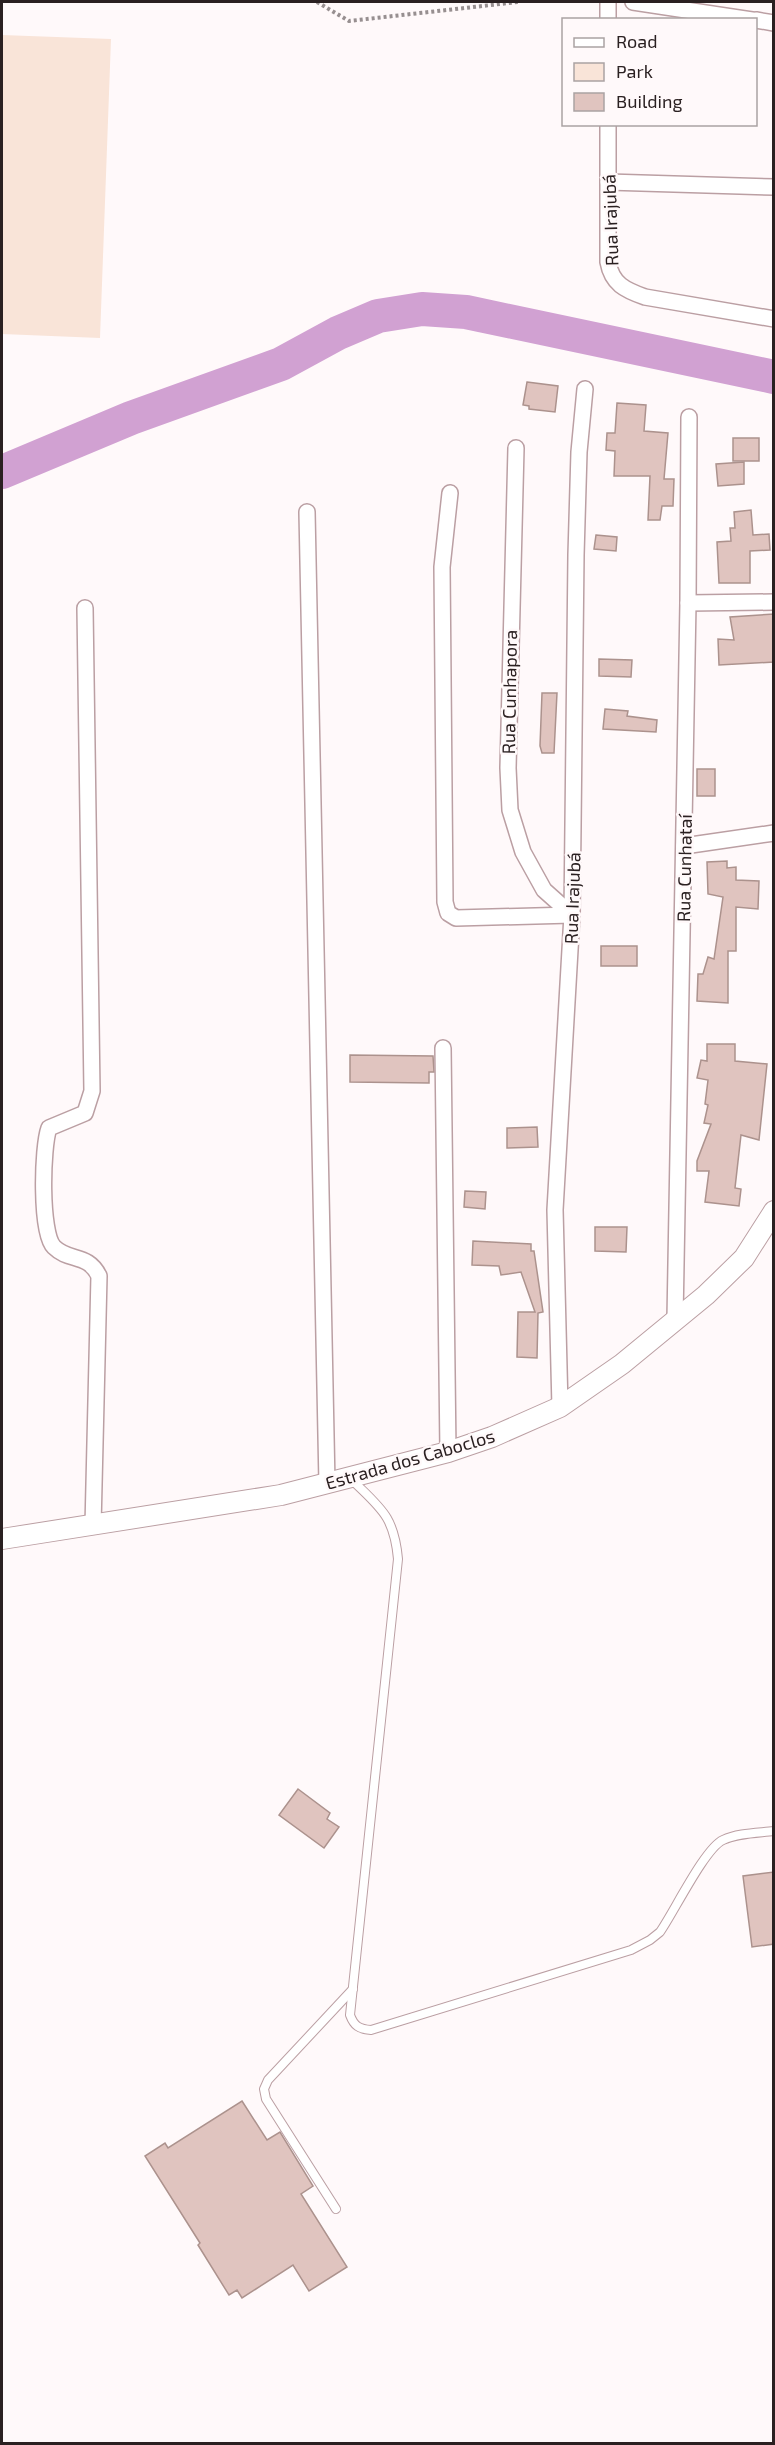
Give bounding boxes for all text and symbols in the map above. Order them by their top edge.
legend [562,18,757,126]
text: Road [616,30,657,52]
text: Park [616,60,653,82]
text: Building [616,90,683,112]
street label: Rua Irajubá [597,174,623,266]
street label: Rua Cunhapora [497,630,521,754]
street label: Rua Cunhataí [672,813,696,922]
street label: Rua Irajubá [559,852,585,944]
street label: Estrada dos Caboclos [323,1424,497,1494]

